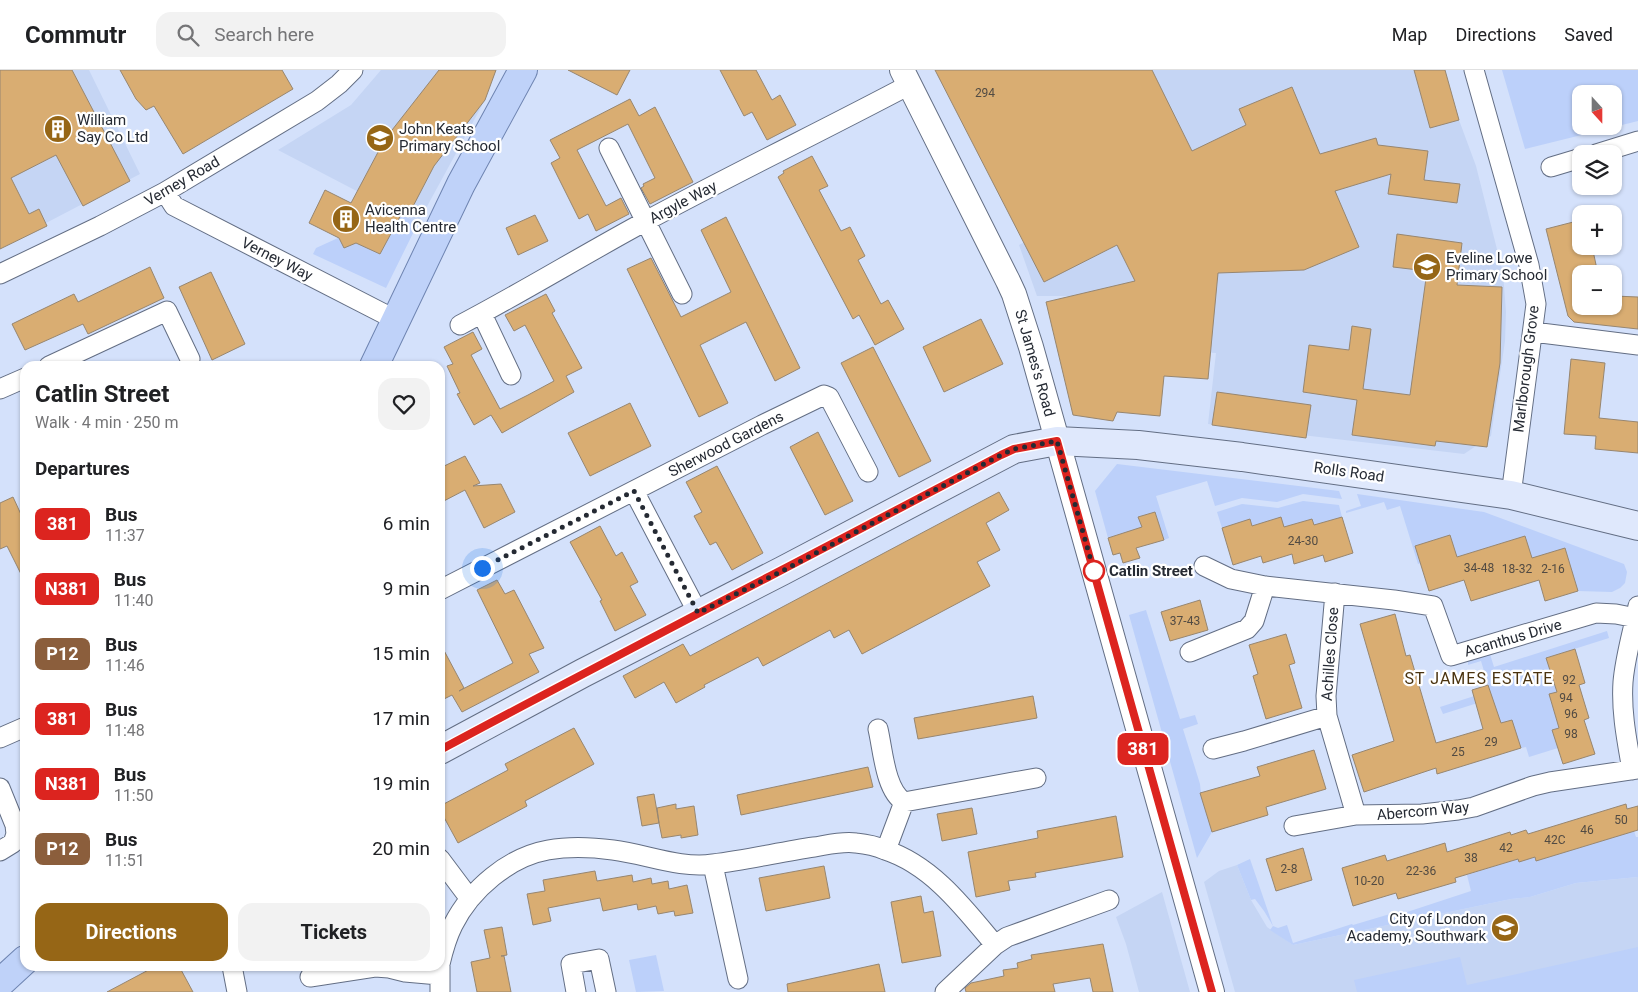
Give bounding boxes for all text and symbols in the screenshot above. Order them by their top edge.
search box [156,12,506,57]
text: Commutr [25,21,126,49]
icon: search [174,21,202,49]
text: Search here [214,23,314,46]
text: Map [1392,24,1427,45]
text: Directions [1455,24,1536,45]
text: Saved [1564,24,1613,45]
north arrow [1572,85,1622,135]
map controls [1572,85,1622,315]
house number: 294 [975,86,995,100]
place label: William Say Co Ltd [77,111,148,146]
building icon: William Say Co Ltd [43,114,73,144]
place label: John Keats Primary School [399,120,500,155]
school or university icon: John Keats Primary School [365,123,395,153]
button: layers [1572,145,1622,195]
street label: Verney Road [141,152,223,210]
street label: Argyle Way [646,177,720,227]
place label: Avicenna Health Centre [365,201,456,236]
building icon: Avicenna Health Centre [331,204,361,234]
button: + [1572,205,1622,255]
street label: Verney Way [238,233,316,285]
place label: Eveline Lowe Primary School [1446,249,1547,284]
school or university icon: Eveline Lowe Primary School [1412,252,1442,282]
button: − [1572,265,1622,315]
street label: Marlborough Grove [1509,304,1543,434]
street label: St James's Road [1011,307,1059,419]
button: heart [378,378,430,430]
text: Catlin Street [35,380,169,408]
street label: Sherwood Gardens [665,407,787,481]
text: Walk · 4 min · 250 m [35,413,179,432]
text: Departures [35,457,130,480]
street label: Rolls Road [1313,458,1385,486]
text: Bus [105,503,138,526]
text: 6 min [383,512,430,535]
text: 381 [47,513,78,534]
text: 11:37 [105,526,145,545]
house number: 24-30 [1288,534,1318,548]
your location [470,556,495,581]
marker: Catlin Street [1083,560,1105,582]
house number: 34-48 [1464,561,1494,575]
place label: Catlin Street [1109,562,1193,580]
house number: 18-32 [1502,562,1532,576]
house number: 2-16 [1541,562,1565,576]
text: Bus [114,568,146,591]
text: 9 min [383,577,430,600]
text: N381 [45,578,89,599]
text: 11:40 [114,591,154,610]
street label: Achilles Close [1318,606,1342,701]
house number: 37-43 [1170,614,1200,628]
street label: Acanthus Drive [1462,615,1564,661]
text: Bus [105,633,138,656]
text: 15 min [372,642,430,665]
text: P12 [46,643,79,664]
text: 11:46 [105,656,145,675]
district label: ST JAMES ESTATE [1405,669,1553,688]
house number: 92 [1562,673,1576,687]
house number: 94 [1559,691,1573,705]
text: Bus [105,698,138,721]
text: 17 min [372,707,430,730]
house number: 96 [1564,707,1578,721]
text: 381 [47,708,78,729]
text: 11:48 [105,721,145,740]
house number: 98 [1564,727,1578,741]
line badge: 381 [1114,733,1172,765]
house number: 29 [1484,735,1498,749]
text: 381 [1128,738,1158,759]
house number: 25 [1451,745,1465,759]
text: Bus [114,763,146,786]
text: 19 min [372,772,430,795]
text: N381 [45,773,89,794]
text: 11:50 [114,786,154,805]
street label: Abercorn Way [1376,798,1470,824]
house number: 50 [1614,813,1628,827]
house number: 46 [1580,823,1594,837]
text: Bus [105,828,138,851]
house number: 42C [1544,833,1566,847]
text: 20 min [372,837,430,860]
text: P12 [46,838,79,859]
house number: 42 [1499,841,1513,855]
text: 11:51 [105,851,145,870]
house number: 38 [1464,851,1478,865]
house number: 2-8 [1281,862,1298,876]
house number: 22-36 [1406,864,1436,878]
house number: 10-20 [1354,874,1384,888]
button: Directions [35,903,228,961]
button: Tickets [238,903,430,961]
place label: City of London Academy, Southwark [1347,910,1486,945]
school or university icon: City of London Academy, Southwark [1490,913,1520,943]

